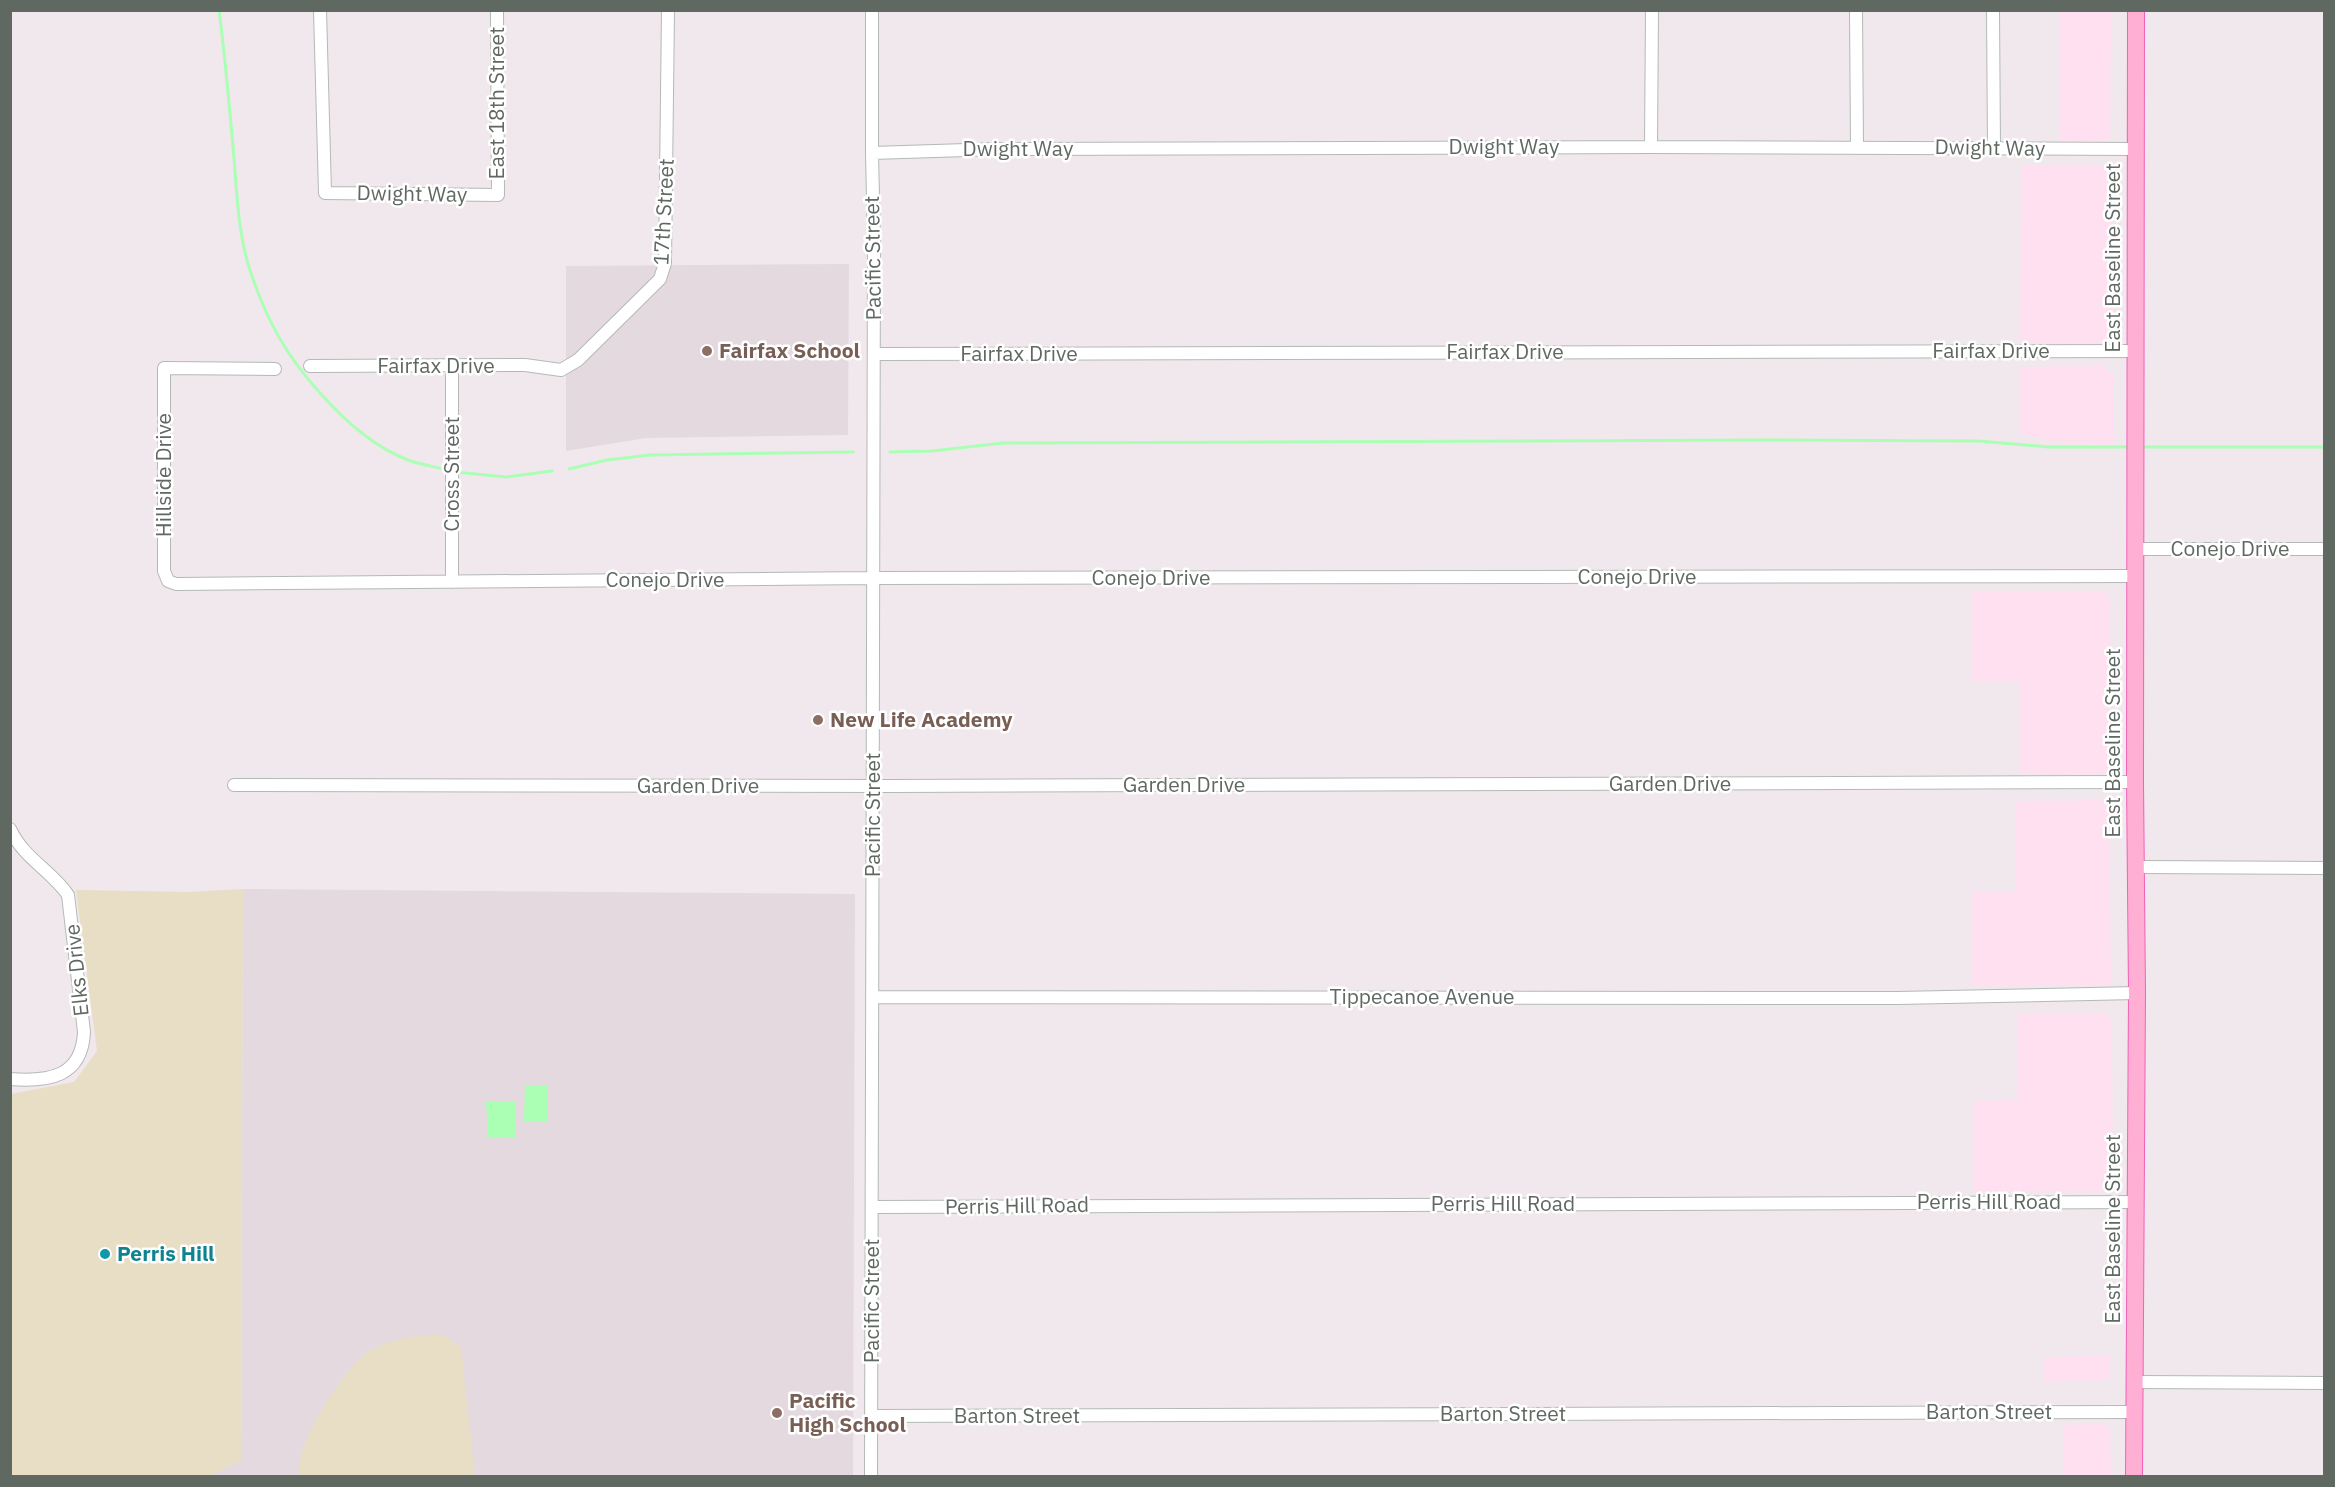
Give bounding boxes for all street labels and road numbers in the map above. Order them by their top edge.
street label: East 18th Street [482,27,510,179]
street label: Dwight Way [1449,132,1560,160]
street label: Dwight Way [1934,132,2046,162]
street label: Dwight Way [963,134,1074,162]
street label: 17th Street [646,158,680,266]
street label: East Baseline Street [2098,163,2126,353]
street label: Dwight Way [356,178,468,208]
street label: Pacific Street [857,195,887,321]
street label: Fairfax Drive [1932,336,2050,364]
street label: Fairfax Drive [1446,337,1564,365]
street label: Fairfax Drive [960,339,1078,367]
street label: Fairfax Drive [377,351,495,379]
street label: Hillside Drive [149,413,177,537]
street label: Cross Street [437,416,465,532]
street label: Conejo Drive [2171,534,2289,562]
street label: Conejo Drive [1578,562,1696,590]
street label: Conejo Drive [1092,563,1210,591]
street label: Conejo Drive [606,565,724,593]
street label: East Baseline Street [2098,648,2126,838]
street label: Pacific Street [858,753,886,877]
street label: Garden Drive [1609,769,1731,797]
street label: Garden Drive [1123,770,1245,798]
street label: Garden Drive [637,771,759,799]
street label: Elks Drive [57,923,95,1018]
street label: Tippecanoe Avenue [1329,982,1515,1010]
street label: East Baseline Street [2098,1134,2126,1324]
street label: Perris Hill Road [1917,1187,2061,1215]
street label: Perris Hill Road [1431,1189,1575,1217]
street label: Perris Hill Road [945,1190,1089,1220]
street label: Pacific Street [857,1239,885,1363]
street label: Barton Street [1926,1397,2052,1425]
street label: Barton Street [1440,1399,1566,1427]
street label: Barton Street [954,1401,1080,1429]

